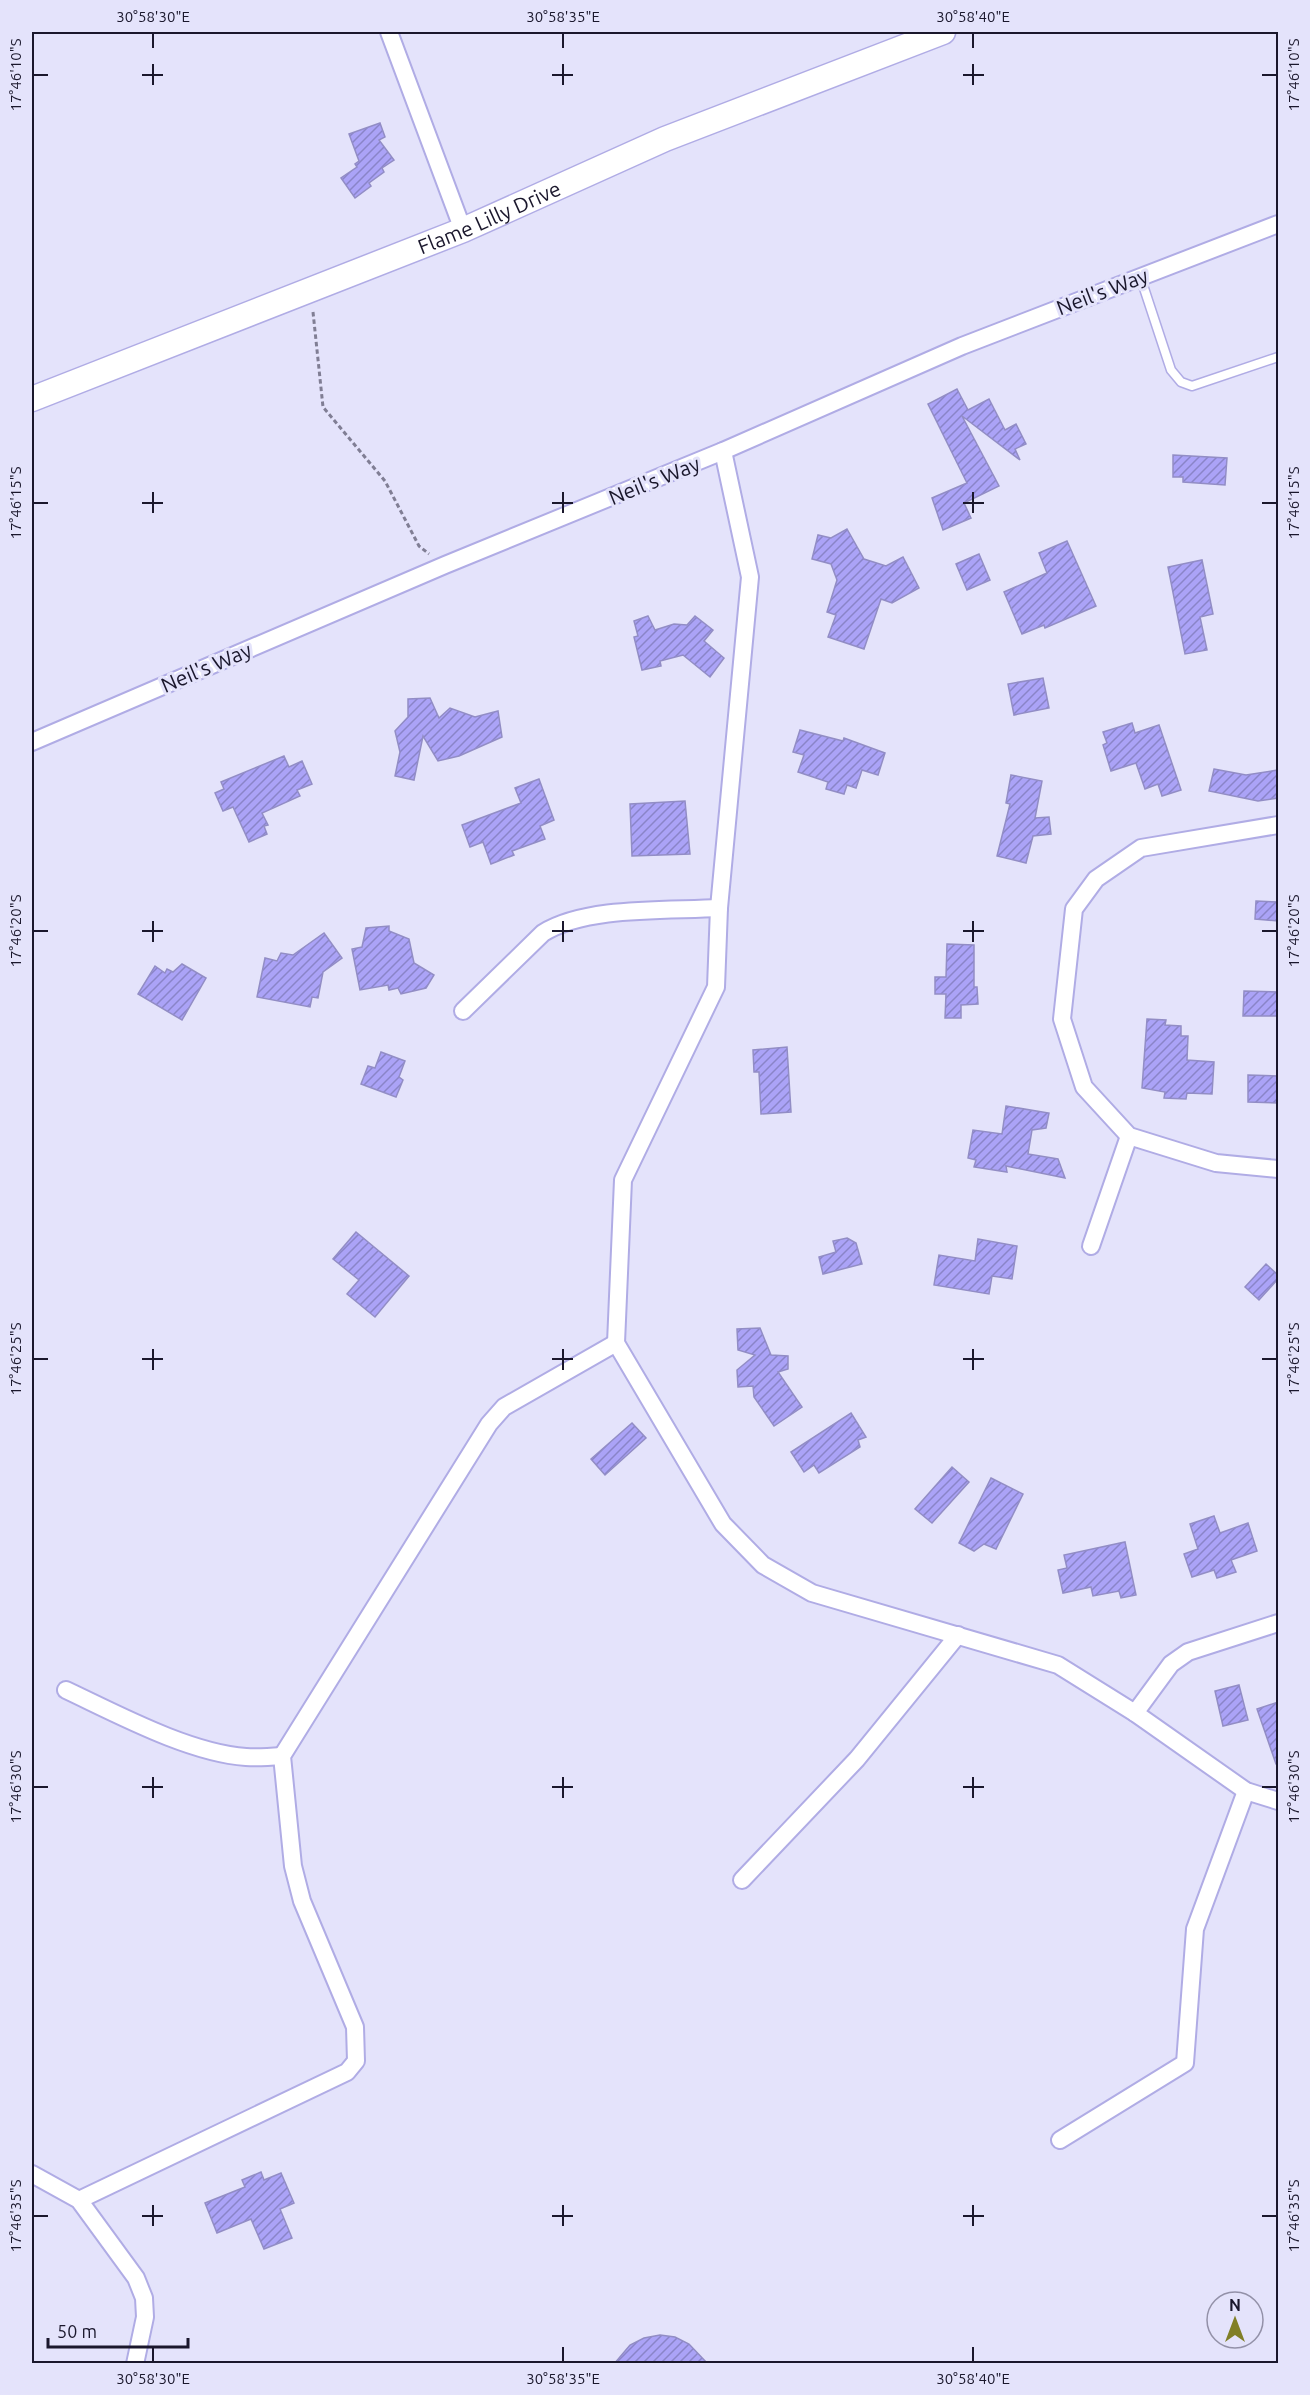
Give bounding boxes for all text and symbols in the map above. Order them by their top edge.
text: 30°58'30"E [116,8,190,25]
text: 30°58'35"E [526,8,600,25]
text: 30°58'40"E [936,8,1010,25]
text: 17°46'10"S [7,38,24,112]
text: 17°46'10"S [1285,38,1302,112]
street label: Flame Lilly Drive [414,176,564,259]
street label: Neil's Way [1053,263,1151,319]
street label: Neil's Way [605,451,703,509]
text: 17°46'15"S [7,466,24,540]
text: 17°46'15"S [1285,466,1302,540]
street label: Neil's Way [157,637,255,697]
text: 17°46'20"S [7,894,24,968]
text: 17°46'20"S [1285,894,1302,968]
text: 17°46'25"S [7,1322,24,1396]
text: 17°46'25"S [1285,1322,1302,1396]
text: 17°46'30"S [7,1750,24,1824]
text: 17°46'30"S [1285,1750,1302,1824]
text: 17°46'35"S [7,2179,24,2253]
text: 17°46'35"S [1285,2179,1302,2253]
north arrow [1205,2290,1265,2350]
text: N [1229,2296,1241,2314]
scale bar [48,2311,188,2349]
text: 50 m [57,2321,97,2341]
text: 30°58'30"E [116,2370,190,2387]
text: 30°58'35"E [526,2370,600,2387]
text: 30°58'40"E [936,2370,1010,2387]

